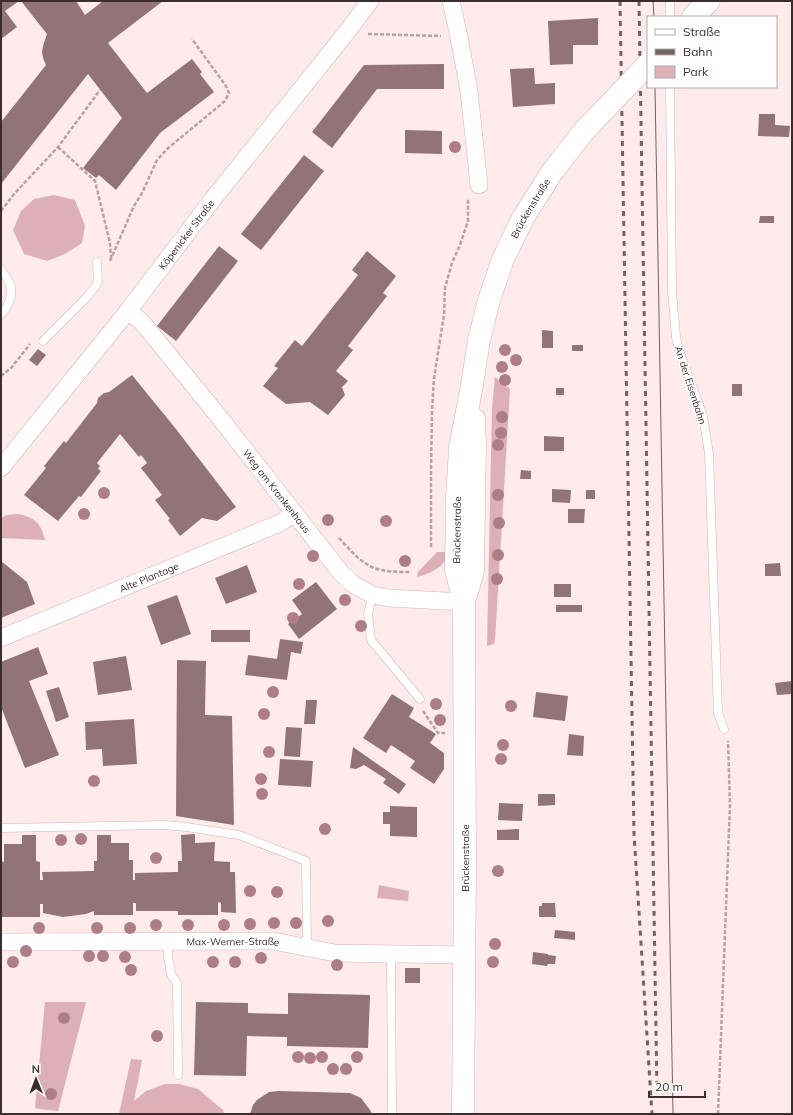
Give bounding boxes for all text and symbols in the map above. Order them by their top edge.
legend [647,16,777,88]
text: Straße [683,24,720,39]
text: Bahn [683,44,712,59]
text: Park [683,64,709,79]
street label: Brückenstraße [508,176,553,240]
street label: Köpenicker Straße [156,197,217,272]
street label: An der Eisenbahn [672,344,709,426]
street label: Weg am Krankenhaus [240,447,313,536]
street label: Brückenstraße [450,496,464,564]
street label: Alte Plantage [117,559,181,596]
street label: Brückenstraße [459,824,472,892]
street label: Max-Werner-Straße [186,935,281,949]
north arrow [16,1059,56,1099]
text: N [32,1062,40,1076]
scale bar [649,1073,705,1099]
text: 20 m [655,1079,683,1094]

